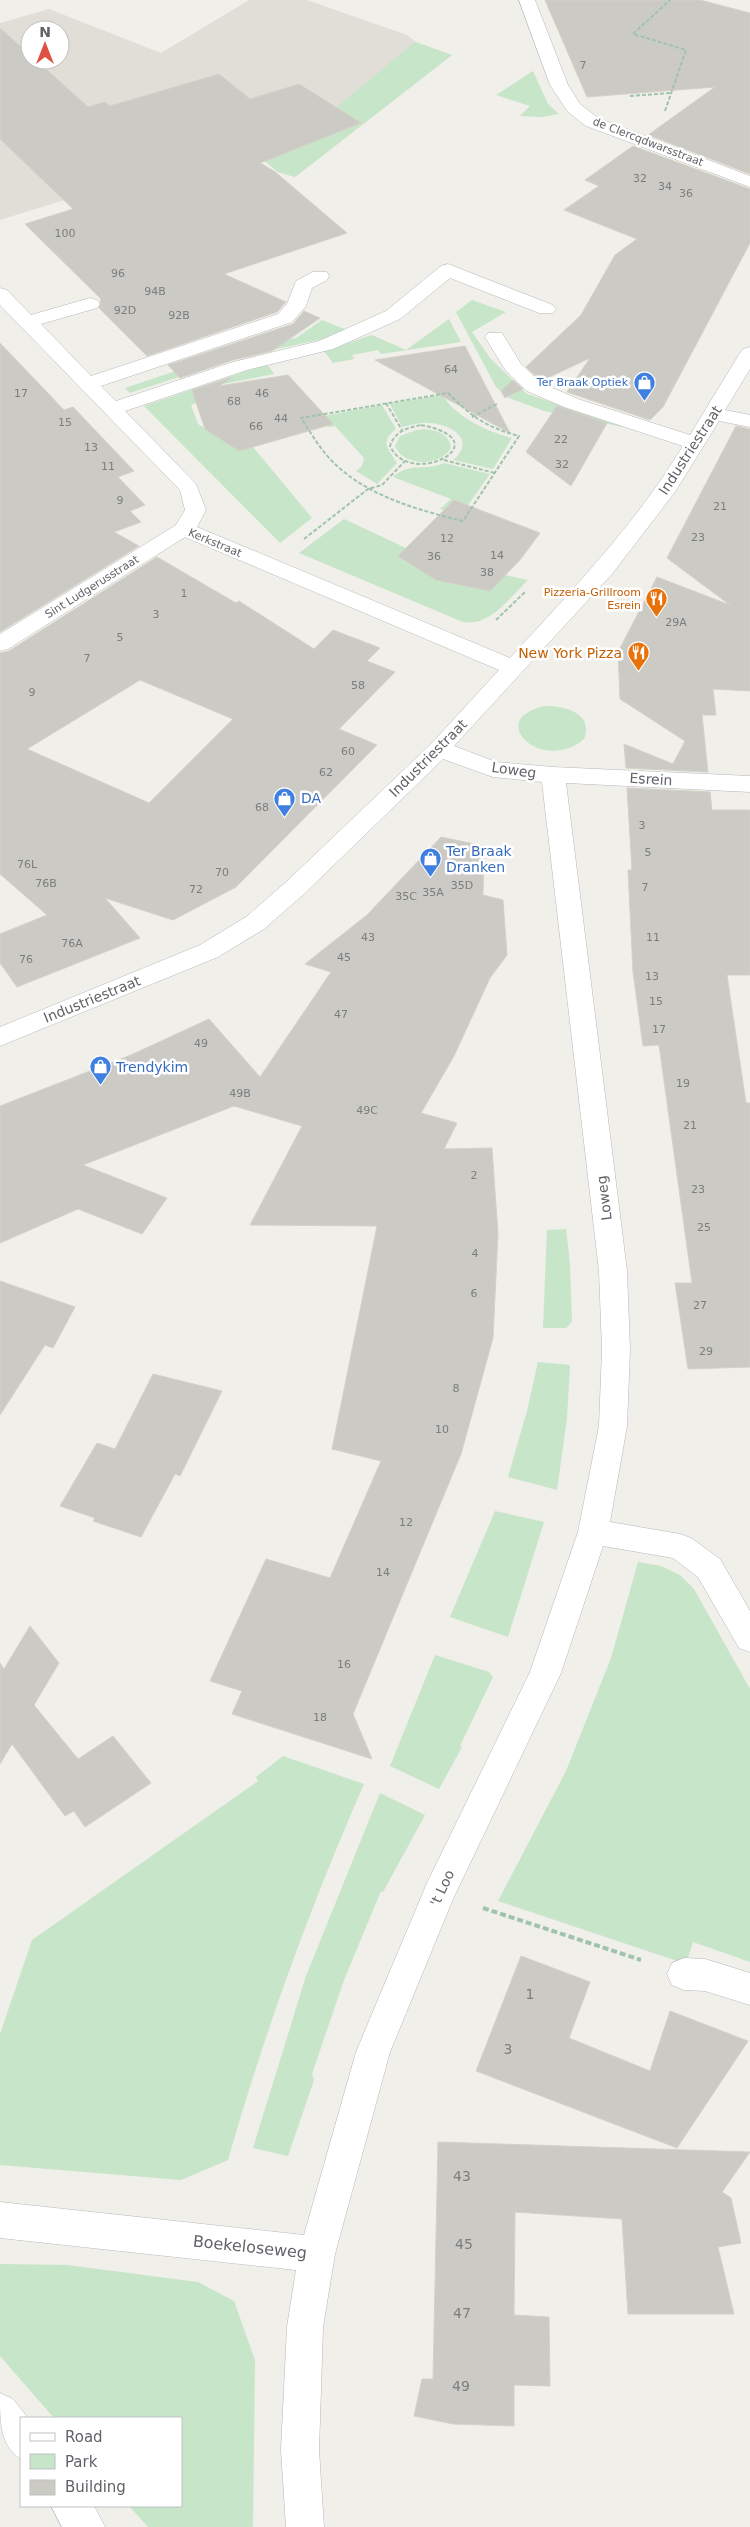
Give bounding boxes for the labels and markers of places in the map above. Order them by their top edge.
shop icon: Ter Braak Optiek [632,370,656,401]
place label: Ter Braak Optiek [536,376,629,389]
place label: Pizzeria-Grillroom Esrein [544,586,641,612]
restaurant icon: Pizzeria-Grillroom Esrein [645,586,669,617]
restaurant icon: New York Pizza [626,641,650,672]
place label: New York Pizza [518,645,622,661]
shop icon: DA [273,786,297,817]
place label: DA [301,790,322,806]
place label: Ter Braak Dranken [445,843,513,875]
shop icon: Ter Braak Dranken [418,847,442,878]
shop icon: Trendykim [88,1055,112,1086]
place label: Trendykim [115,1059,188,1075]

